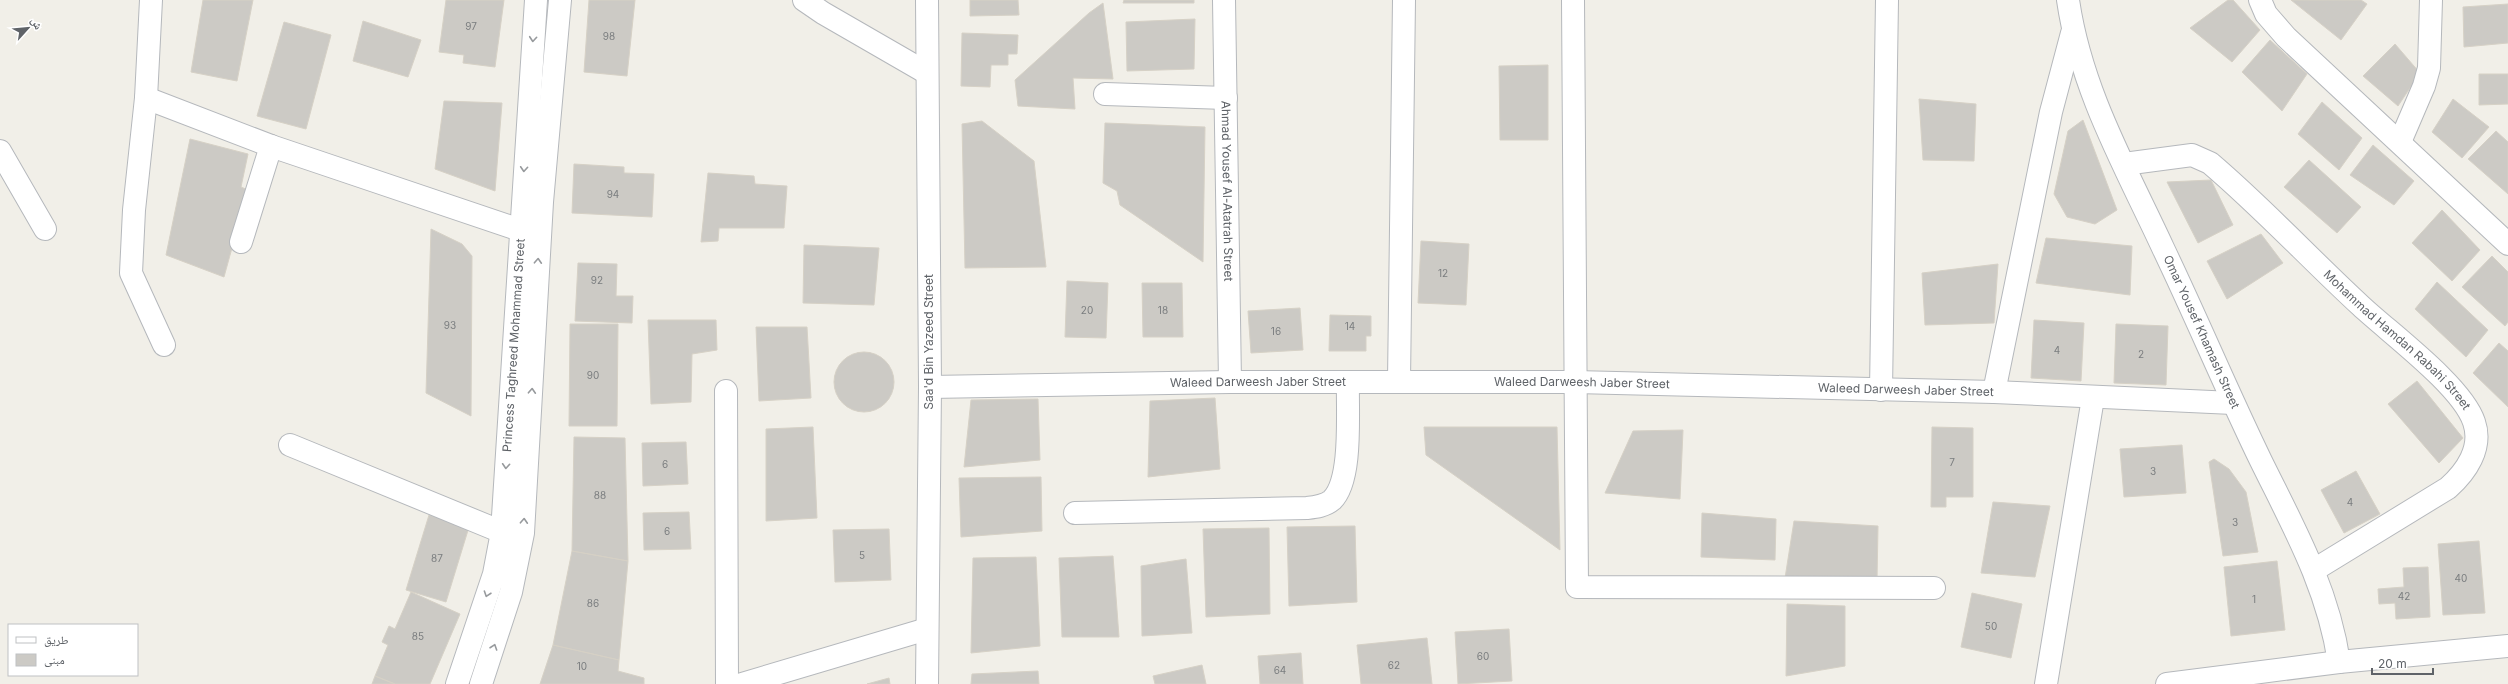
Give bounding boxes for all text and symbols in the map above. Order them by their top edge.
north arrow [8,8,48,48]
text: ش [27,15,46,33]
house number: 97 [465,20,477,32]
house number: 98 [603,30,615,42]
one-way arrow [528,36,537,42]
street label: Ahmad Yousef Al-Atatrah Street [1219,100,1236,282]
one-way arrow [520,166,529,172]
house number: 94 [607,188,619,200]
street label: Princess Taghreed Mohammad Street [499,238,528,452]
street label: Omar Yousef Khamash Street [2160,253,2243,411]
one-way arrow [534,258,543,264]
house number: 12 [1438,267,1448,279]
street label: Mohammad Hamdan Rabahi Street [2321,267,2474,413]
house number: 92 [591,274,603,286]
street label: Saa'd Bin Yazeed Street [921,274,936,410]
house number: 20 [1081,304,1093,316]
house number: 18 [1158,304,1168,316]
house number: 93 [444,319,456,331]
house number: 14 [1345,320,1355,332]
house number: 16 [1271,325,1281,337]
house number: 4 [2054,344,2060,356]
house number: 2 [2138,348,2144,360]
house number: 90 [587,369,599,381]
street label: Waleed Darweesh Jaber Street [1170,374,1346,390]
street label: Waleed Darweesh Jaber Street [1494,374,1670,391]
street label: Waleed Darweesh Jaber Street [1818,380,1994,399]
one-way arrow [527,388,536,394]
house number: 7 [1949,456,1955,468]
house number: 6 [662,458,668,470]
one-way arrow [502,463,511,469]
house number: 3 [2150,465,2156,477]
house number: 88 [594,489,606,501]
house number: 4 [2347,496,2353,508]
house number: 3 [2232,516,2238,528]
one-way arrow [520,518,528,524]
house number: 6 [664,525,670,537]
house number: 5 [859,549,865,561]
house number: 87 [431,552,443,564]
house number: 40 [2455,572,2467,584]
one-way arrow [483,590,491,597]
house number: 42 [2398,590,2410,602]
house number: 1 [2252,593,2256,605]
house number: 86 [587,597,599,609]
house number: 50 [1985,620,1997,632]
legend [8,624,138,676]
house number: 85 [412,630,424,642]
text: طريق [44,632,69,647]
one-way arrow [489,644,498,651]
house number: 60 [1477,650,1489,662]
scale bar [2372,650,2433,676]
text: مبنى [44,652,65,667]
text: 20 m [2378,656,2407,671]
house number: 62 [1388,659,1400,671]
house number: 10 [577,660,587,672]
house number: 64 [1274,664,1286,676]

